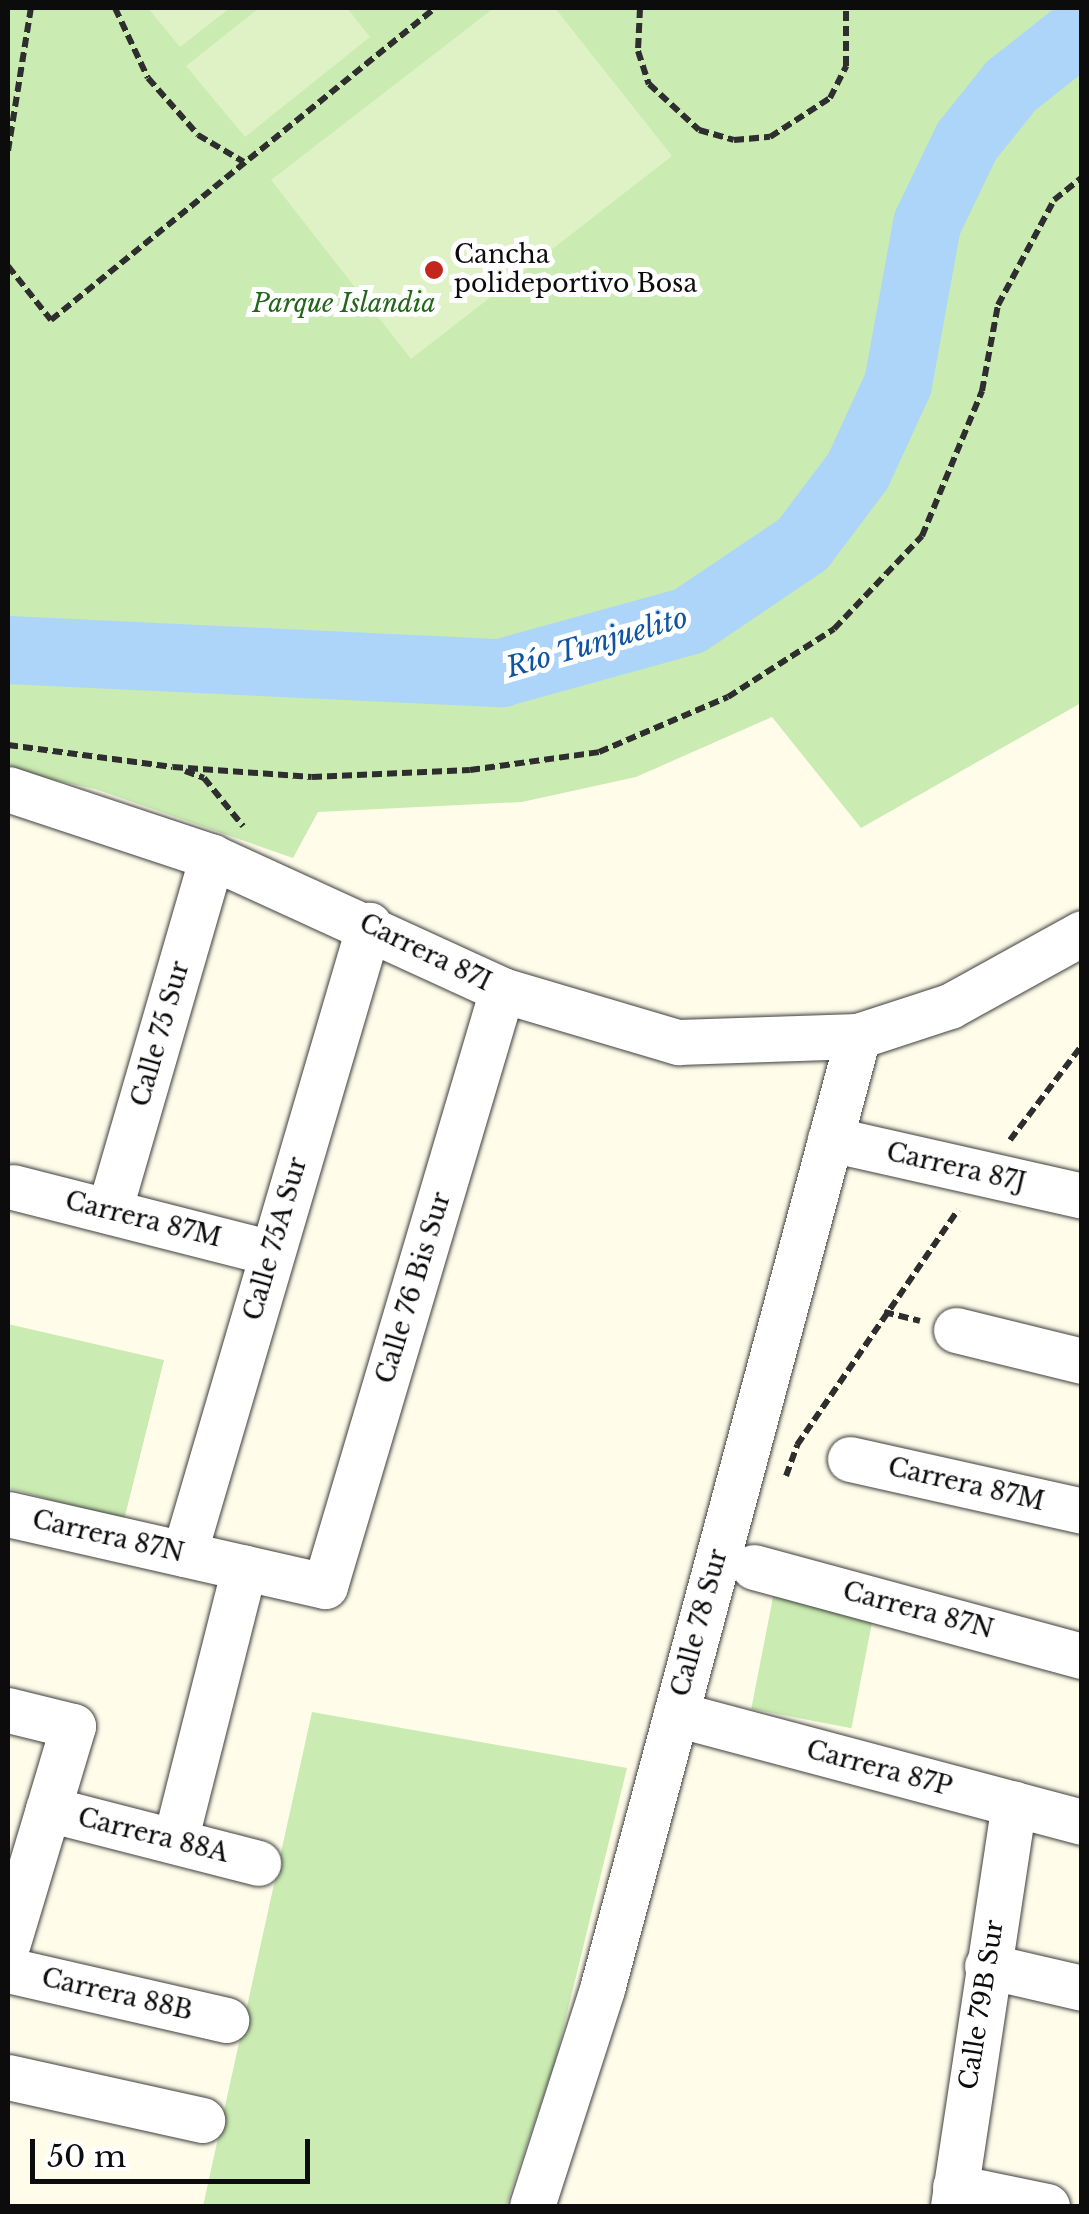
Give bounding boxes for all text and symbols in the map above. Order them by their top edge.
place label: Cancha polideportivo Bosa [454,241,697,300]
marker: Cancha polideportivo Bosa [423,259,445,281]
park label: Parque Islandia [252,289,436,319]
water label: Río Tunjuelito [502,601,692,685]
street label: Carrera 87I [354,908,496,998]
street label: Calle 75 Sur [126,958,196,1110]
street label: Carrera 87J [883,1137,1029,1199]
street label: Calle 75A Sur [238,1153,314,1325]
street label: Carrera 87M [62,1186,224,1254]
street label: Calle 76 Bis Sur [371,1189,457,1387]
street label: Carrera 87M [885,1452,1047,1518]
street label: Carrera 87N [29,1505,187,1569]
street label: Calle 78 Sur [666,1546,734,1700]
street label: Carrera 87N [839,1576,997,1646]
street label: Carrera 87P [803,1735,955,1803]
street label: Carrera 88A [74,1803,232,1869]
street label: Calle 79B Sur [954,1918,1010,2092]
street label: Carrera 88B [38,1963,196,2027]
scale bar [35,2119,315,2181]
text: 50 m [47,2138,126,2175]

